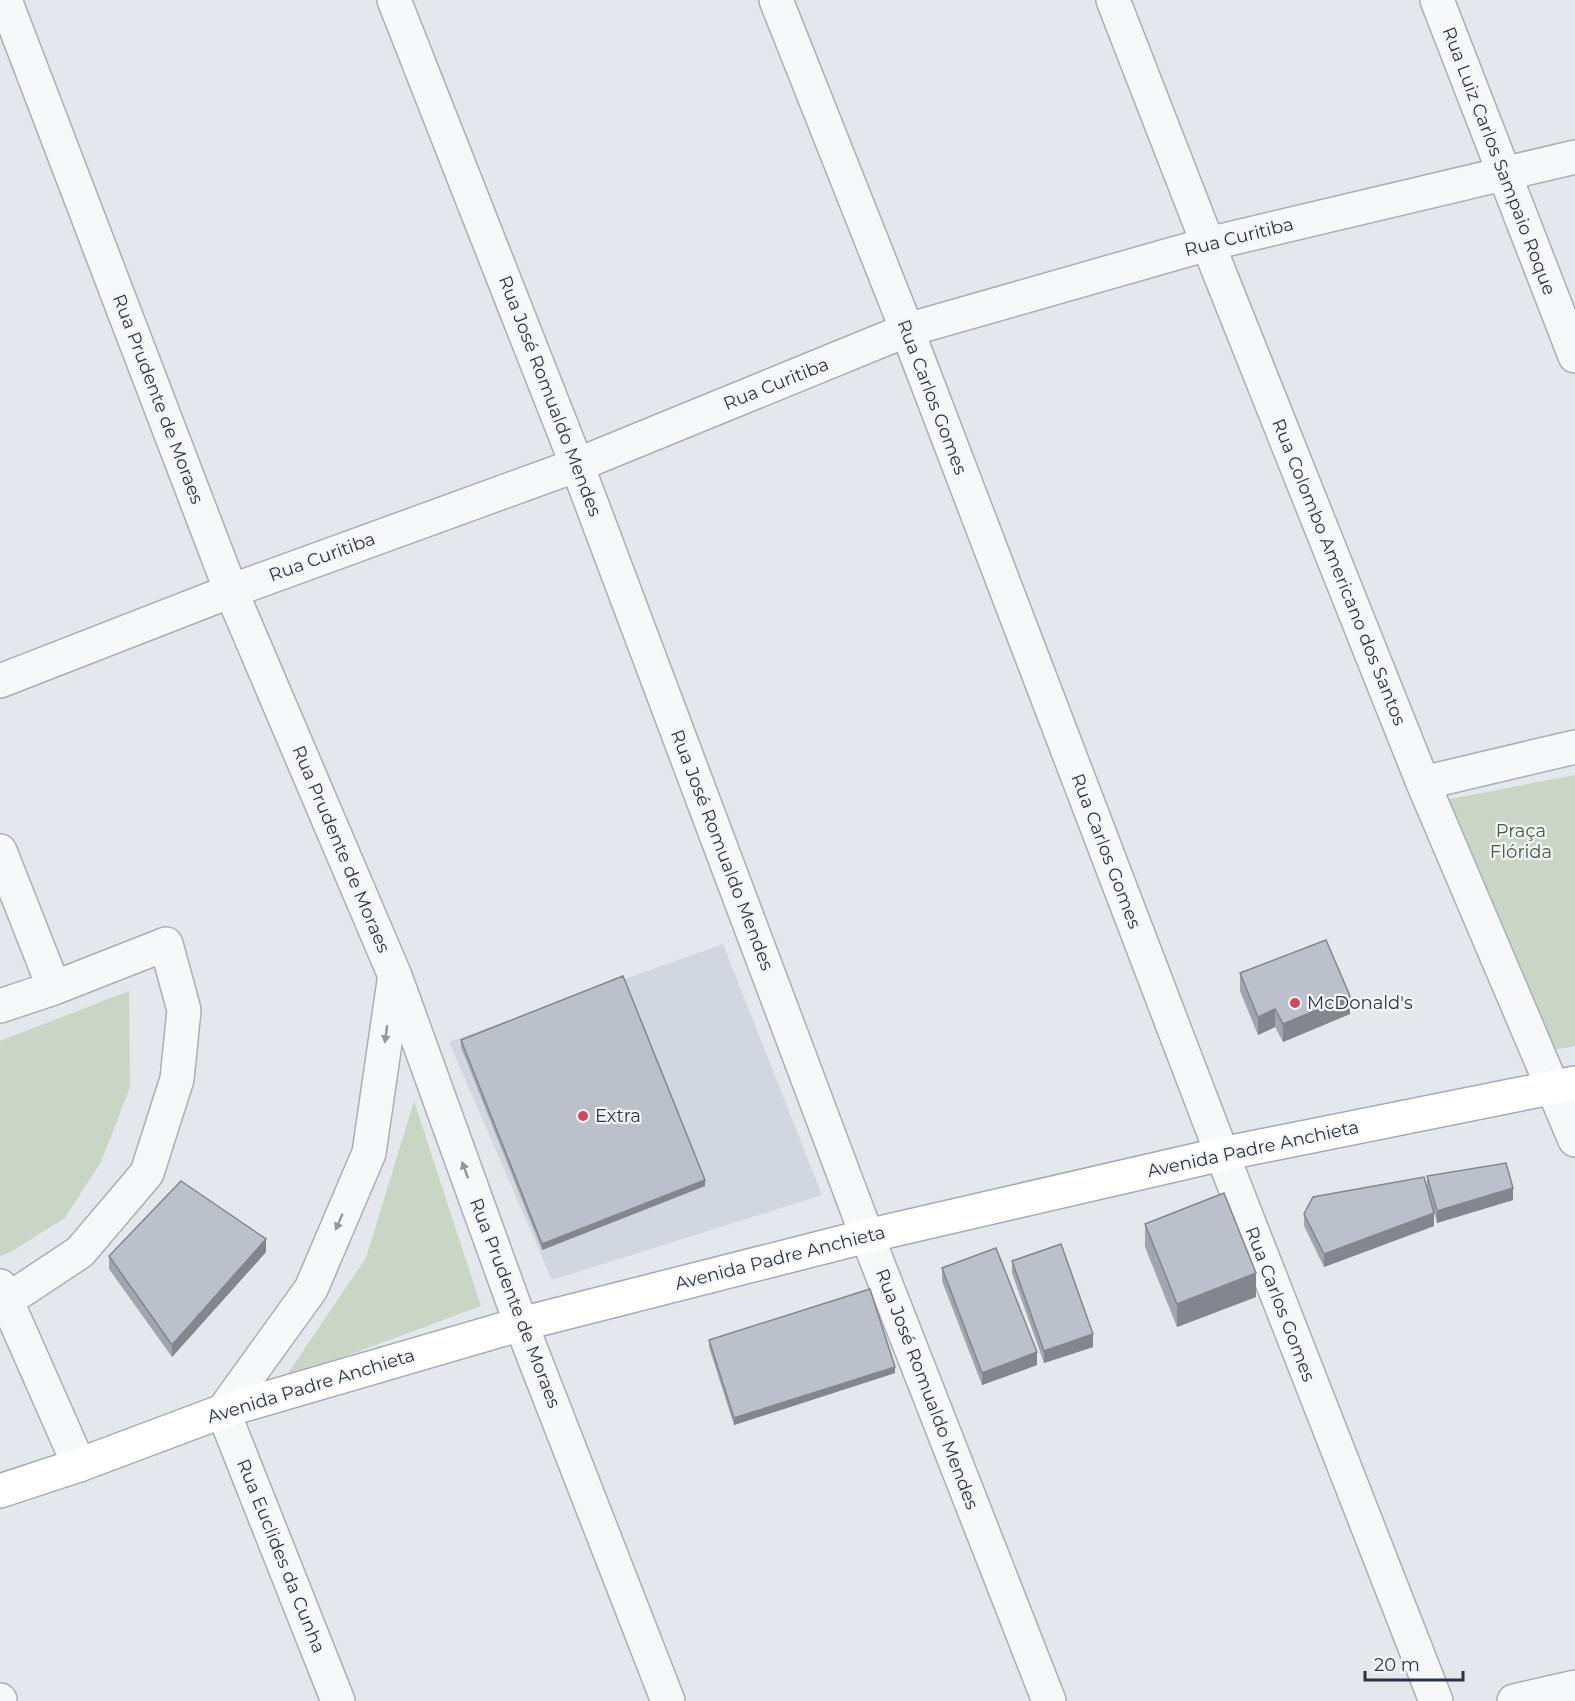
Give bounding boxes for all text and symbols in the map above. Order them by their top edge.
street label: Rua Luiz Carlos Sampaio Roque [1438,24,1560,298]
street label: Rua Curitiba [1182,213,1296,261]
street label: Rua José Romualdo Mendes [494,272,606,520]
street label: Rua Prudente de Moraes [108,291,208,507]
street label: Rua Carlos Gomes [892,316,972,478]
street label: Rua Curitiba [720,353,832,415]
street label: Rua Colombo Americano dos Santos [1267,415,1411,729]
street label: Rua Curitiba [266,528,378,586]
street label: Rua José Romualdo Mendes [666,726,778,974]
street label: Rua Prudente de Moraes [287,742,395,956]
street label: Rua Carlos Gomes [1066,770,1146,932]
park label: Praça Flórida [1490,820,1552,863]
place label: McDonald's [1307,992,1413,1014]
marker: McDonald's [1288,996,1302,1010]
one-way arrow [382,1024,391,1043]
place label: Extra [595,1105,641,1127]
marker: Extra [576,1109,590,1123]
street label: Avenida Padre Anchieta [1145,1116,1361,1182]
one-way arrow [460,1161,470,1179]
street label: Rua Prudente de Moraes [465,1195,565,1411]
one-way arrow [335,1213,344,1230]
street label: Avenida Padre Anchieta [673,1221,887,1295]
street label: Rua Carlos Gomes [1240,1223,1320,1385]
street label: Rua José Romualdo Mendes [871,1265,983,1513]
street label: Avenida Padre Anchieta [205,1344,417,1428]
street label: Rua Euclides da Cunha [232,1456,330,1656]
scale bar [1365,1644,1462,1682]
text: 20 m [1374,1654,1420,1676]

